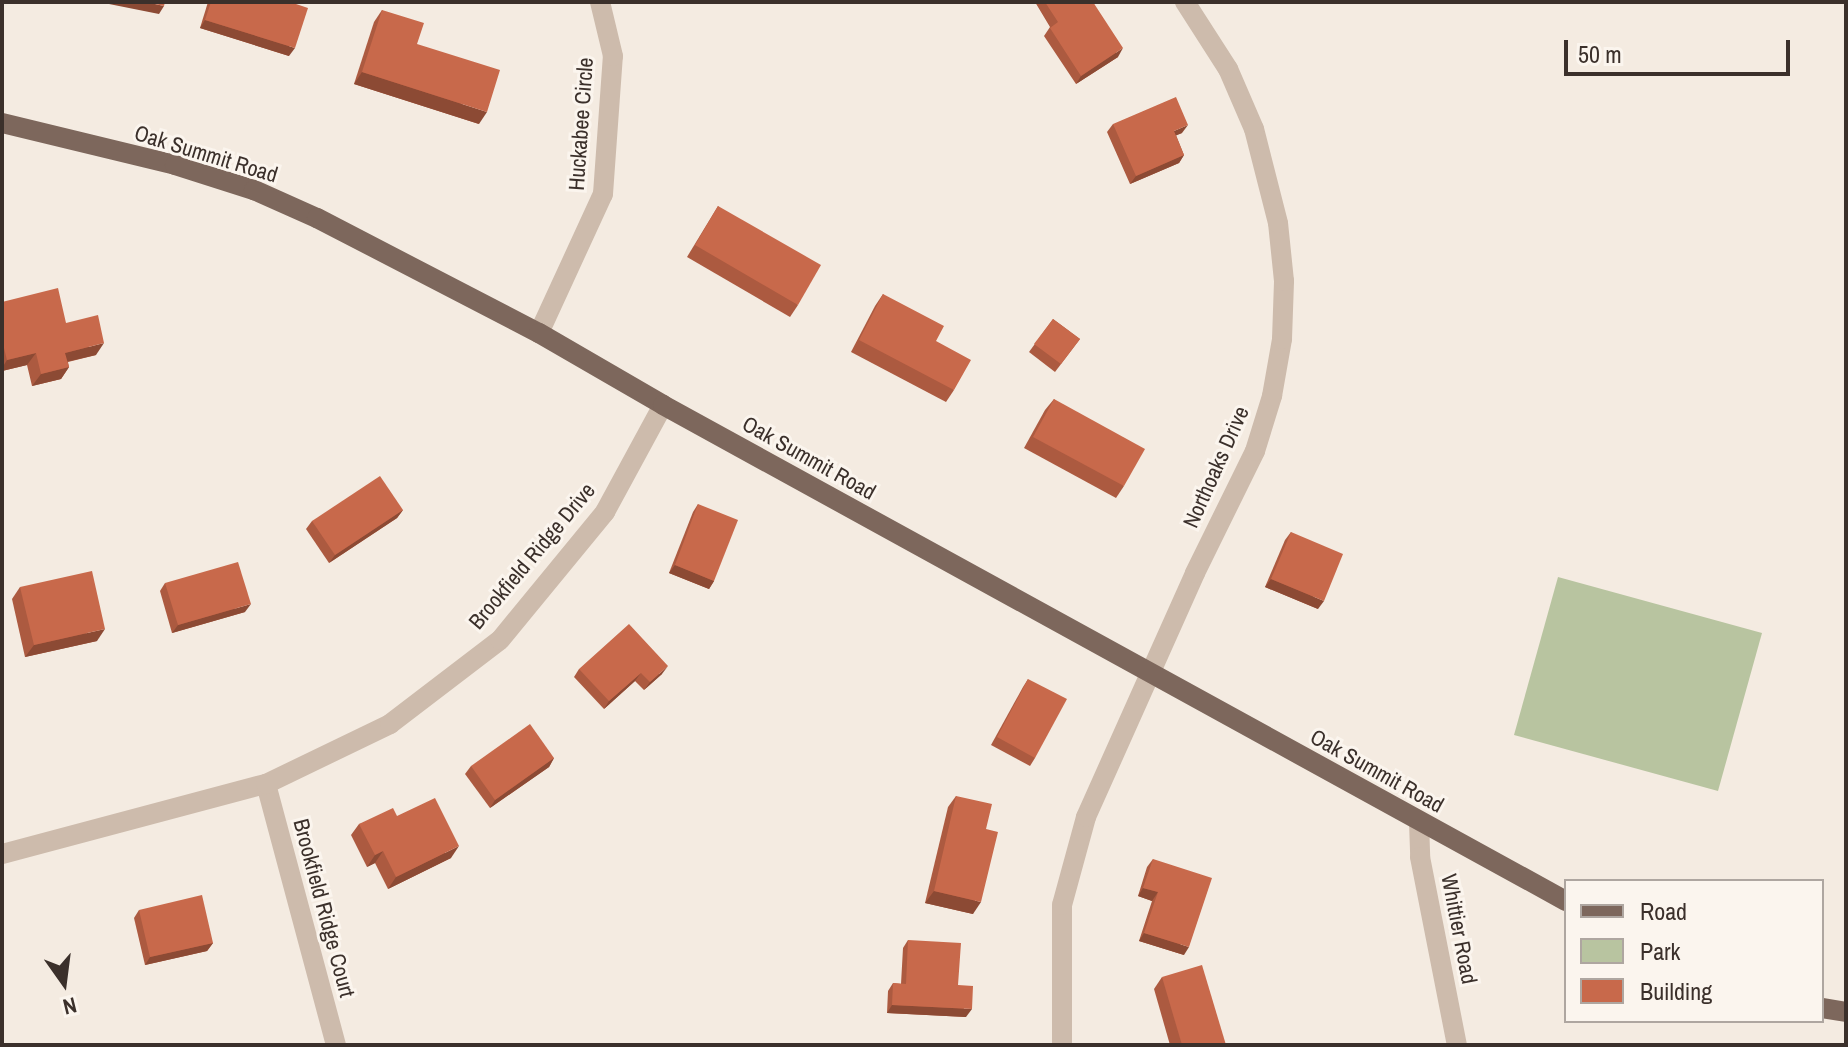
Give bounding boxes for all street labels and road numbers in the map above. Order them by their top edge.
street label: Huckabee Circle [563,57,599,191]
street label: Oak Summit Road [131,120,281,188]
street label: Northoaks Drive [1177,402,1255,532]
street label: Oak Summit Road [738,410,880,506]
street label: Brookfield Ridge Drive [463,478,601,634]
street label: Oak Summit Road [1306,723,1448,819]
street label: Brookfield Ridge Court [288,816,360,1000]
street label: Whittier Road [1435,872,1483,986]

